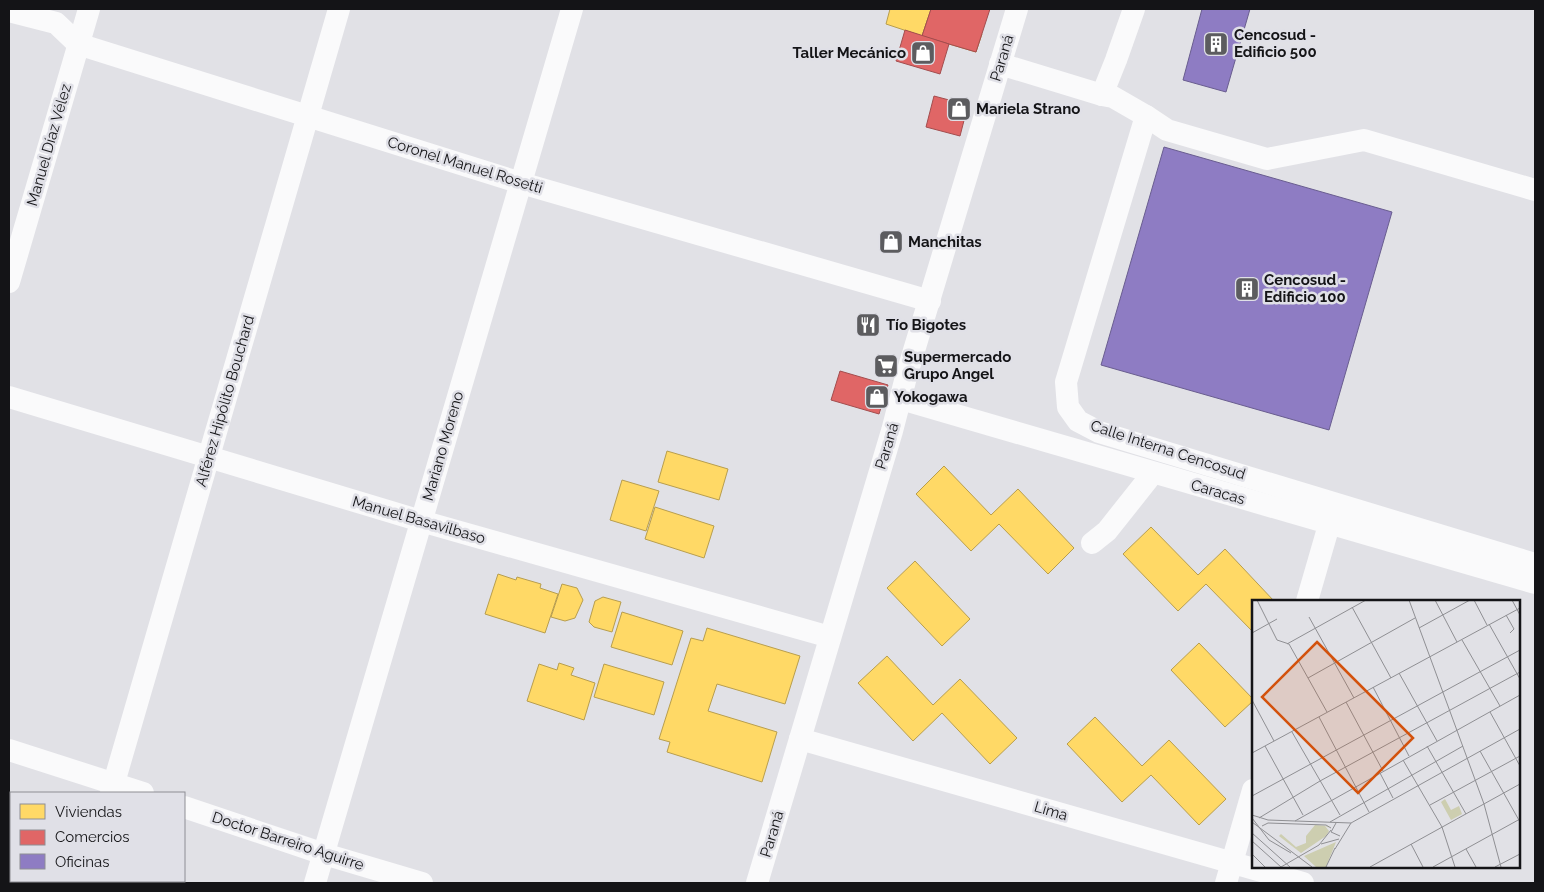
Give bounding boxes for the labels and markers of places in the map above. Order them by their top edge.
place label: Cencosud - Edificio 500 [1234,26,1317,61]
building icon: Cencosud - Edificio 500 [1203,31,1229,57]
shop icon: Taller Mecánico [910,40,936,66]
place label: Taller Mecánico [793,44,906,62]
shop icon: Mariela Strano [946,96,972,122]
place label: Mariela Strano [976,100,1080,118]
shop icon: Manchitas [878,229,904,255]
place label: Manchitas [908,233,982,251]
place label: Cencosud - Edificio 100 [1264,271,1346,306]
building icon: Cencosud - Edificio 100 [1234,276,1260,302]
restaurant icon: Tío Bigotes [855,312,881,338]
place label: Tío Bigotes [886,316,966,334]
place label: Supermercado Grupo Angel [904,348,1011,383]
supermarket icon: Supermercado Grupo Angel [873,353,899,379]
shop icon: Yokogawa [864,384,890,410]
place label: Yokogawa [894,388,968,406]

